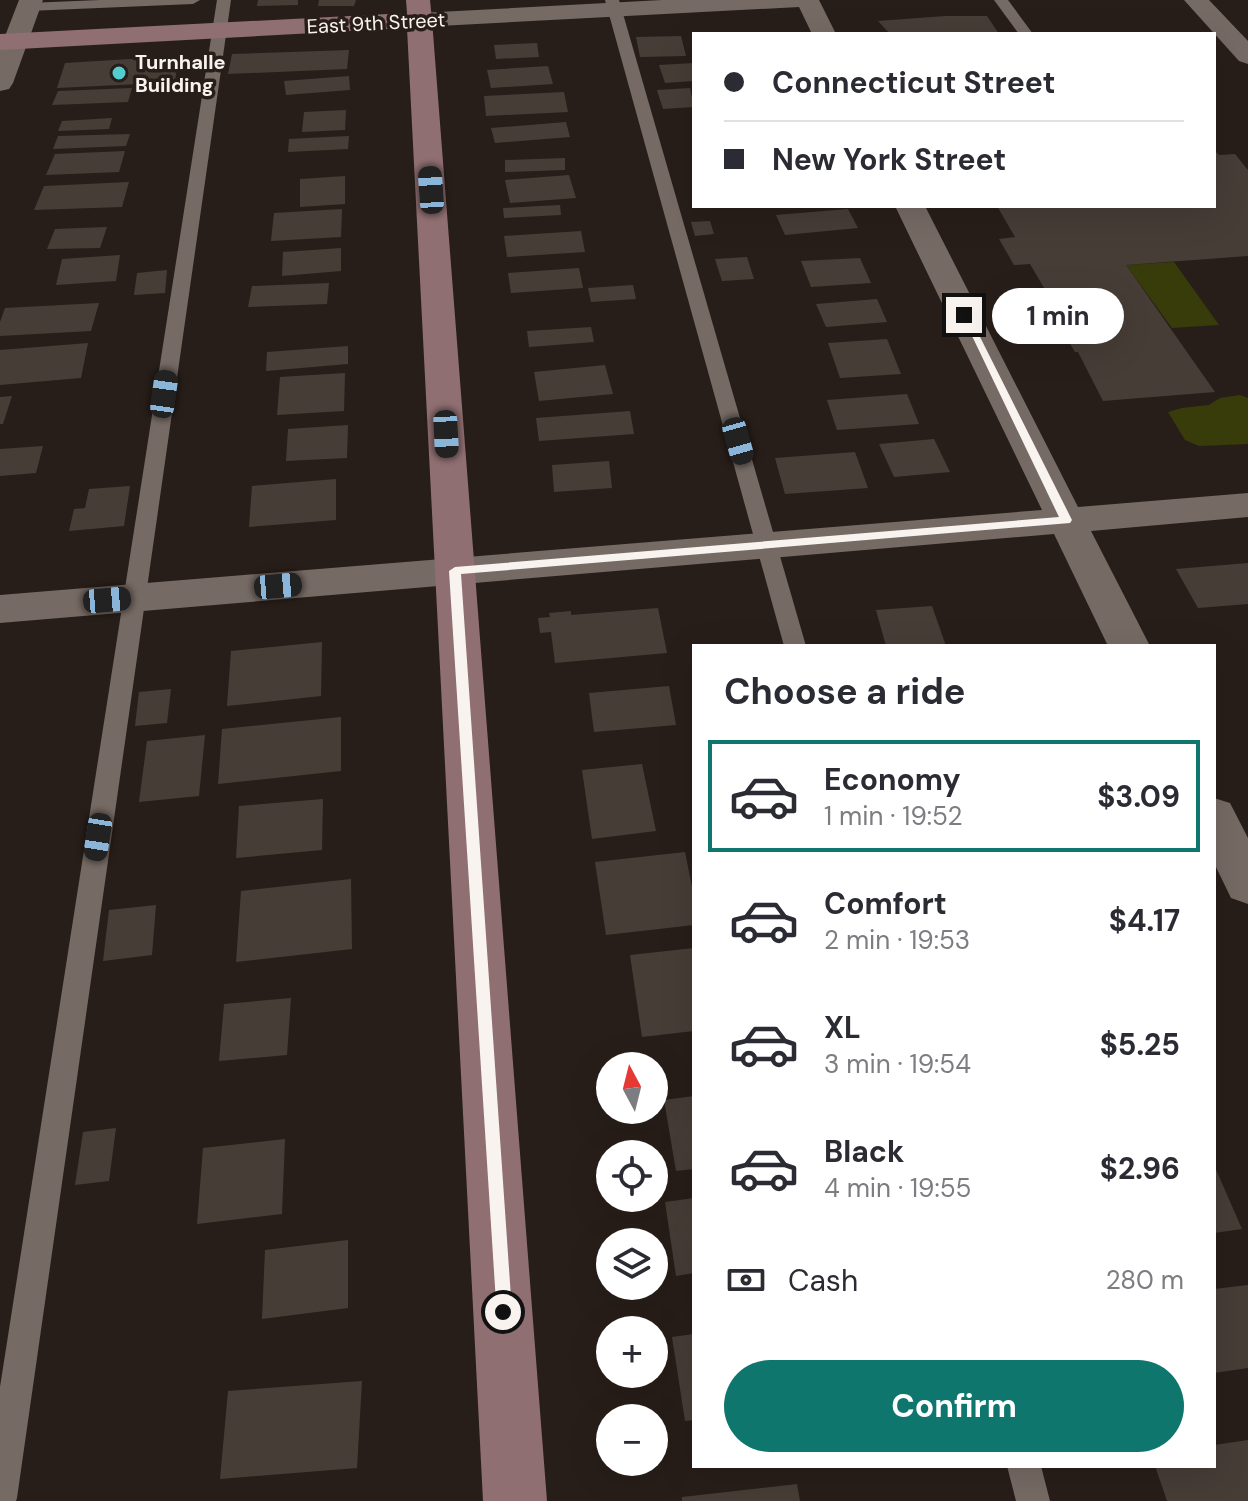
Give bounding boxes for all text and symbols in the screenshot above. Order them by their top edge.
street label: East 9th Street [306,6,446,40]
place label: Turnhalle Building [135,49,226,98]
text: Connecticut Street [772,63,1056,102]
marker: Turnhalle Building [110,64,128,82]
text: New York Street [772,140,1006,179]
car [417,165,445,215]
callout: 1 min [992,287,1124,343]
route end [946,297,982,333]
text: 1 min [1026,299,1090,333]
car [149,369,179,419]
car [433,409,459,459]
car [720,415,756,467]
car [253,572,303,600]
car [82,586,132,614]
text: Choose a ride [724,668,965,715]
icon: car [728,760,800,832]
text: Economy [824,760,961,799]
text: $3.09 [1097,777,1180,816]
text: 1 min · 19:52 [824,799,962,833]
car [82,811,114,863]
icon: car [728,884,800,956]
text: Comfort [824,884,947,923]
text: $4.17 [1109,901,1180,940]
text: 2 min · 19:53 [824,923,970,957]
icon: car [728,1008,800,1080]
text: XL [824,1008,861,1047]
text: $5.25 [1100,1025,1180,1064]
text: 3 min · 19:54 [824,1047,971,1081]
north arrow [596,1052,668,1124]
map controls [596,1052,668,1476]
icon: car [728,1132,800,1204]
text: Black [824,1132,904,1171]
button: locate [596,1140,668,1212]
text: $2.96 [1100,1149,1180,1188]
text: 4 min · 19:55 [824,1171,971,1205]
button: layers [596,1228,668,1300]
icon: cash [724,1258,768,1302]
text: Cash [788,1261,858,1300]
text: 280 m [1106,1263,1184,1297]
route start [485,1294,521,1330]
button: + [596,1316,668,1388]
button: Confirm [724,1360,1184,1452]
button: − [596,1404,668,1476]

